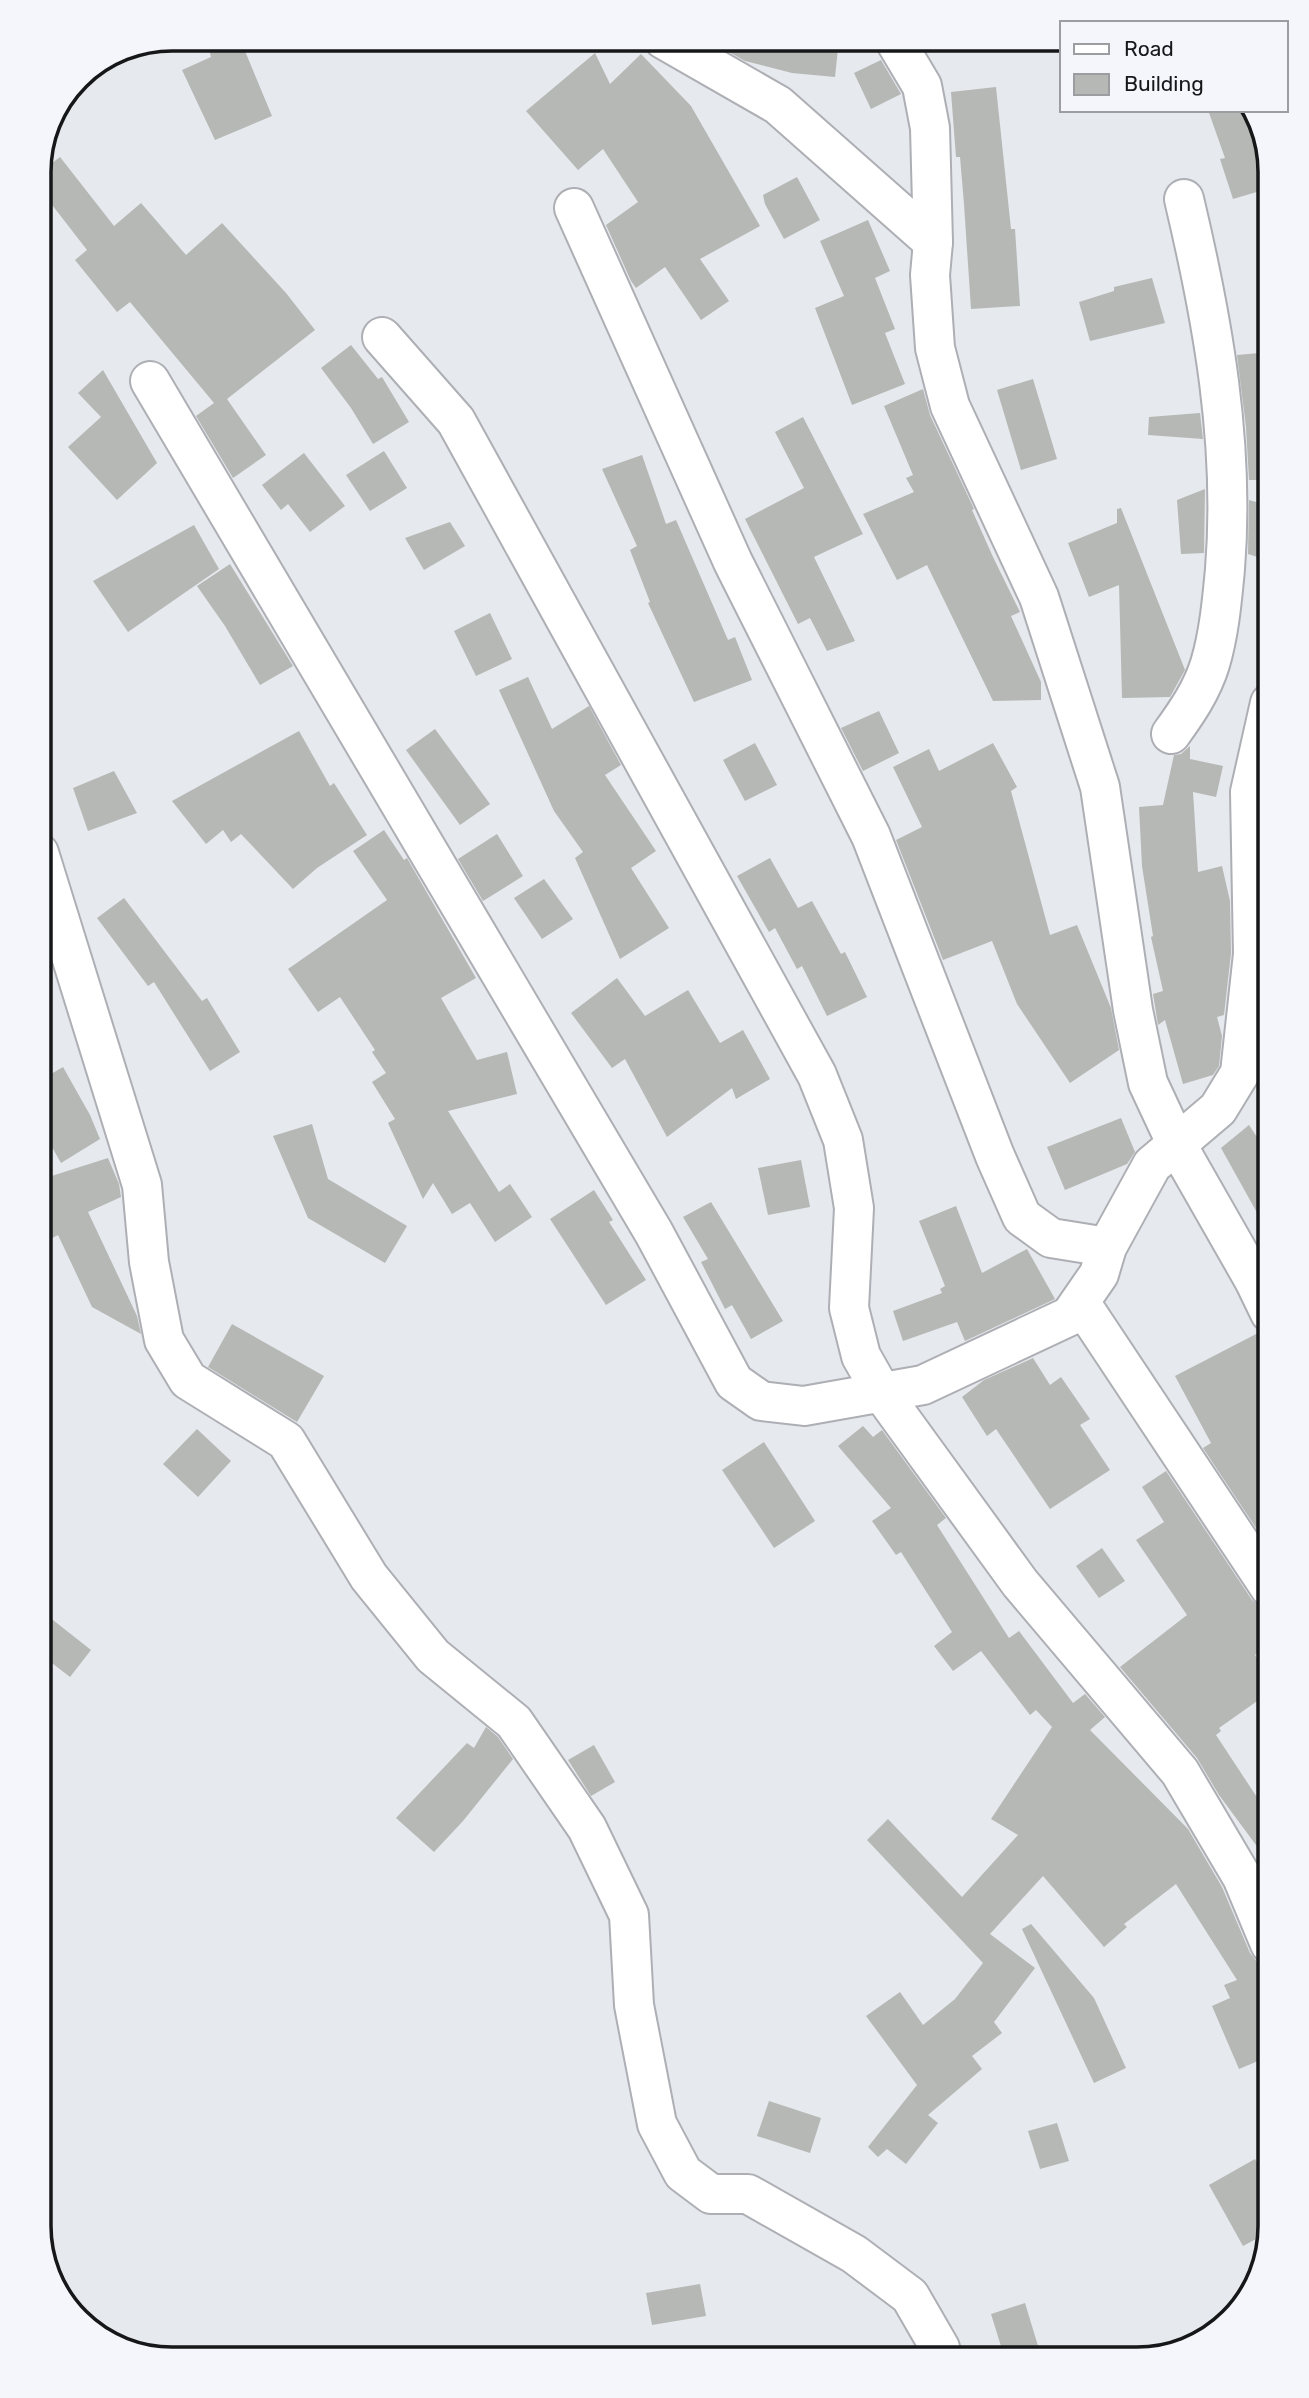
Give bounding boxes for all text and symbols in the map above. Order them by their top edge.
legend [1060,21,1288,112]
text: Road [1124,36,1174,61]
text: Building [1124,71,1204,96]

